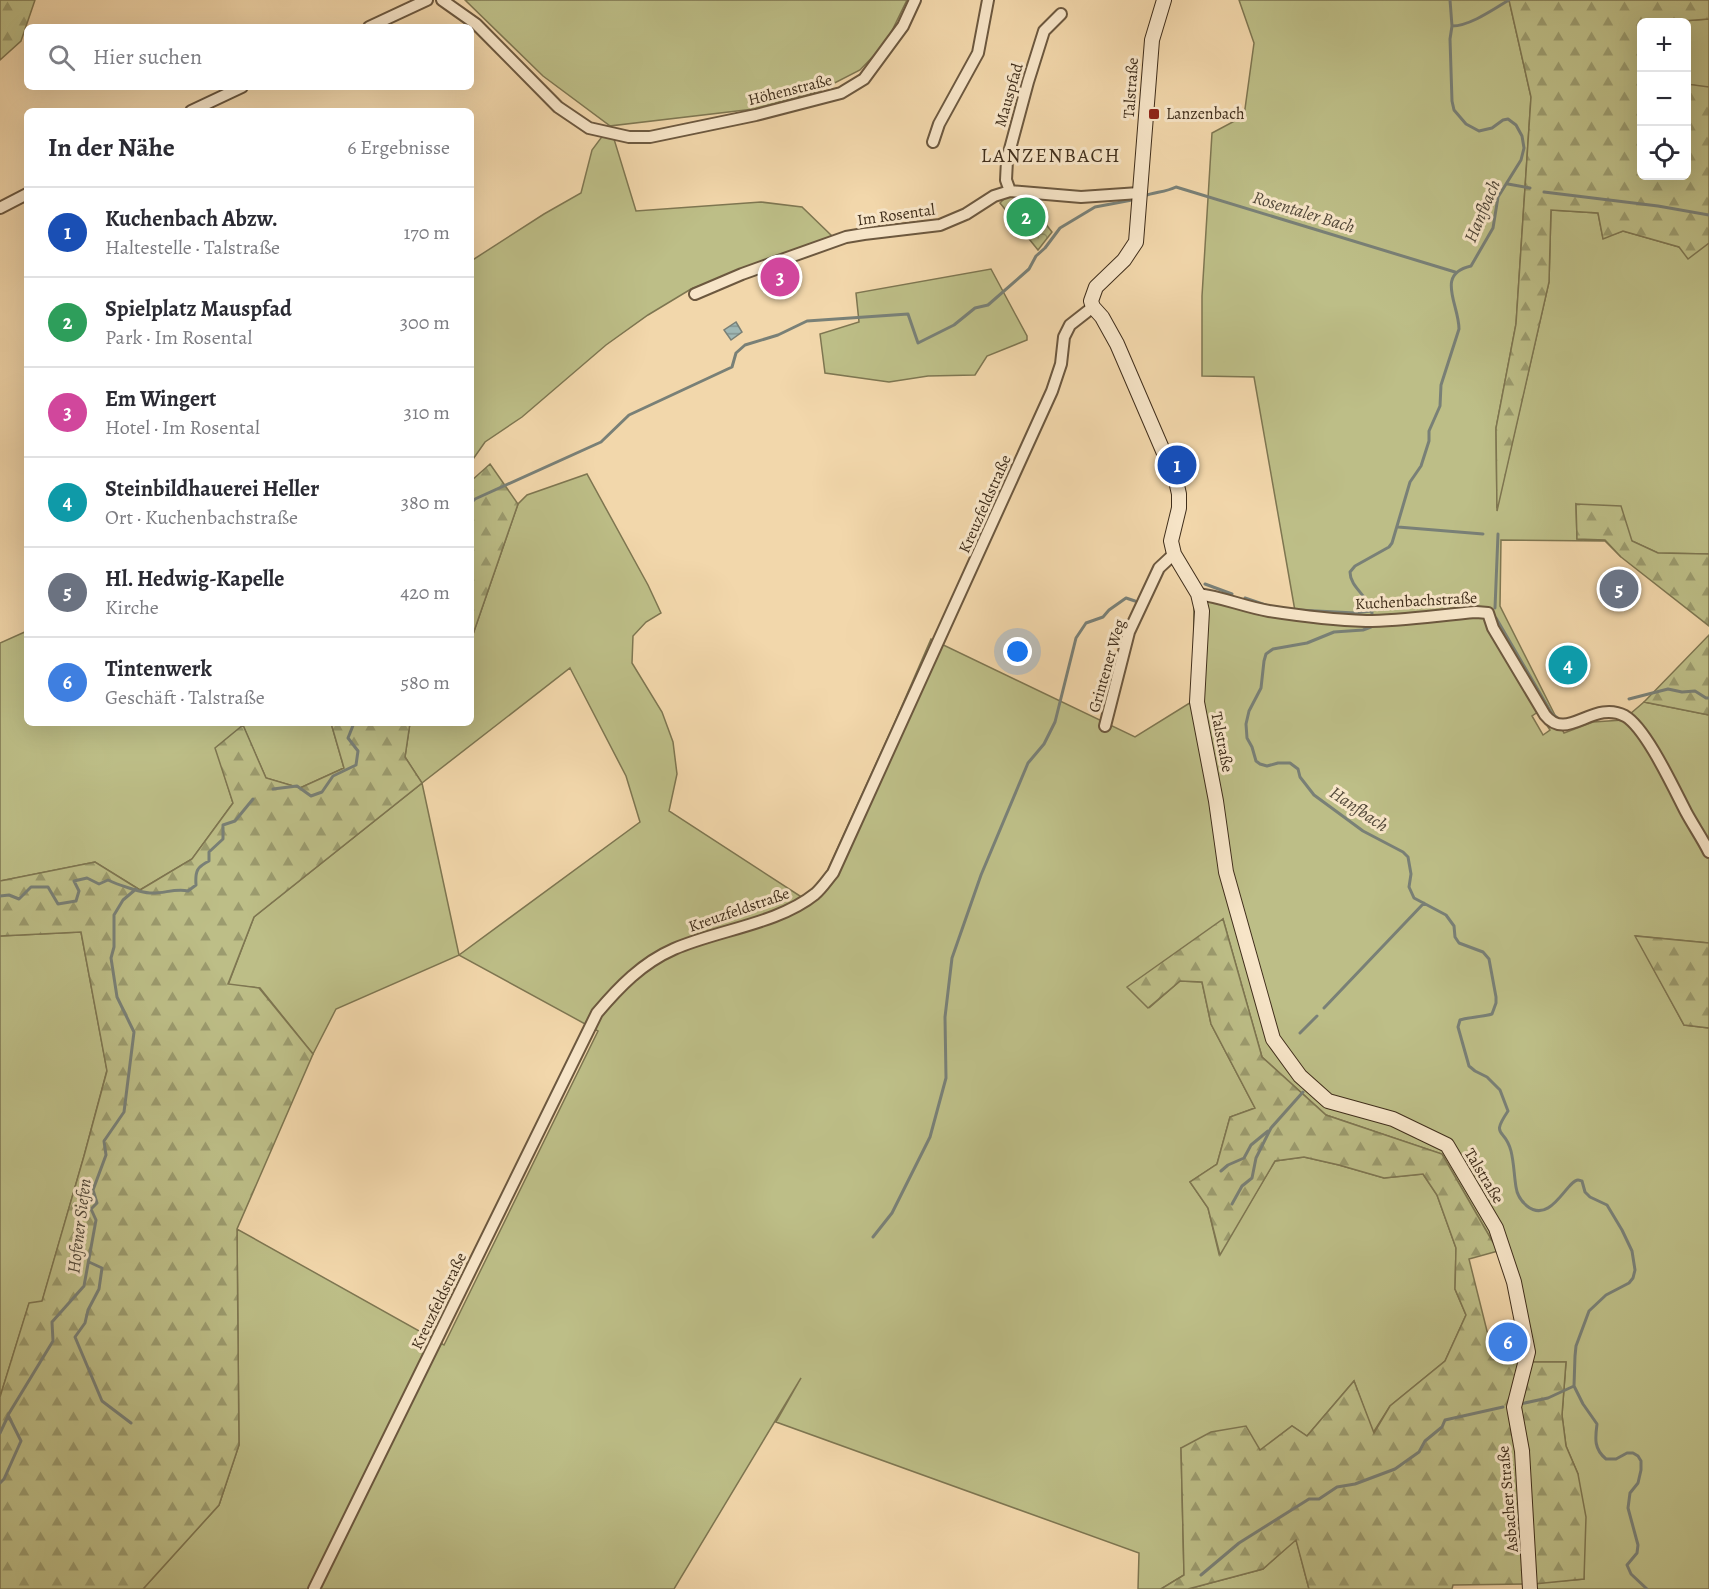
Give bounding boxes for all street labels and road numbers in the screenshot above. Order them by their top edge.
street label: Talstraße [1118,57,1144,119]
street label: Mauspfad [989,60,1029,130]
street label: Höhenstraße [746,69,834,111]
street label: Im Rosental [856,199,936,231]
street label: Kreuzfeldstraße [953,451,1017,557]
street label: Kuchenbachstraße [1354,587,1478,615]
street label: Grintener Weg [1083,617,1131,715]
street label: Talstraße [1205,710,1239,774]
street label: Kreuzfeldstraße [685,882,793,938]
street label: Talstraße [1459,1144,1509,1208]
street label: Kreuzfeldstraße [406,1249,472,1353]
street label: Asbacher Straße [1492,1445,1524,1554]

